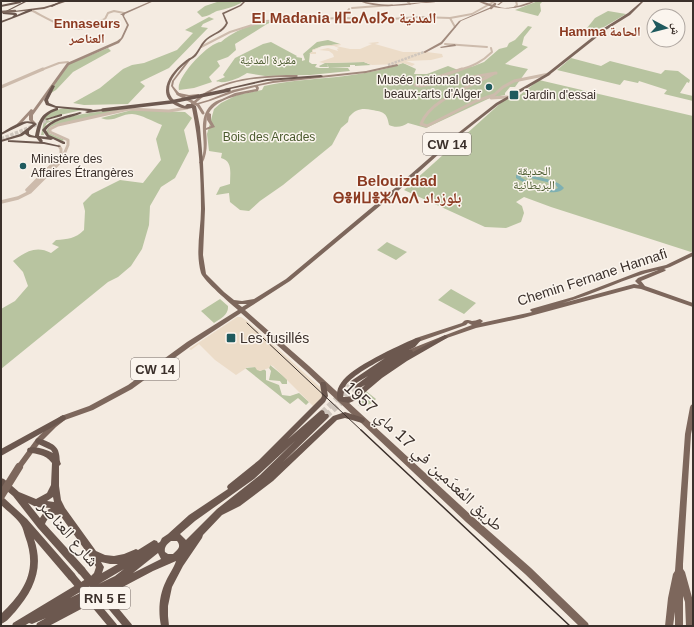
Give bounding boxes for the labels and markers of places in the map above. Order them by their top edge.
place label: Musée national des beaux-arts d'Alger [377,73,481,101]
marker: Musée national des beaux-arts d'Alger [484,82,494,92]
place label: Jardin d'essai [523,88,596,102]
marker: Jardin d'essai [508,89,520,101]
place label: Ministère des Affaires Étrangères [31,152,134,180]
marker: Ministère des Affaires Étrangères [18,161,28,171]
place label: Les fusillés [240,330,309,346]
marker: Les fusillés [225,332,237,344]

